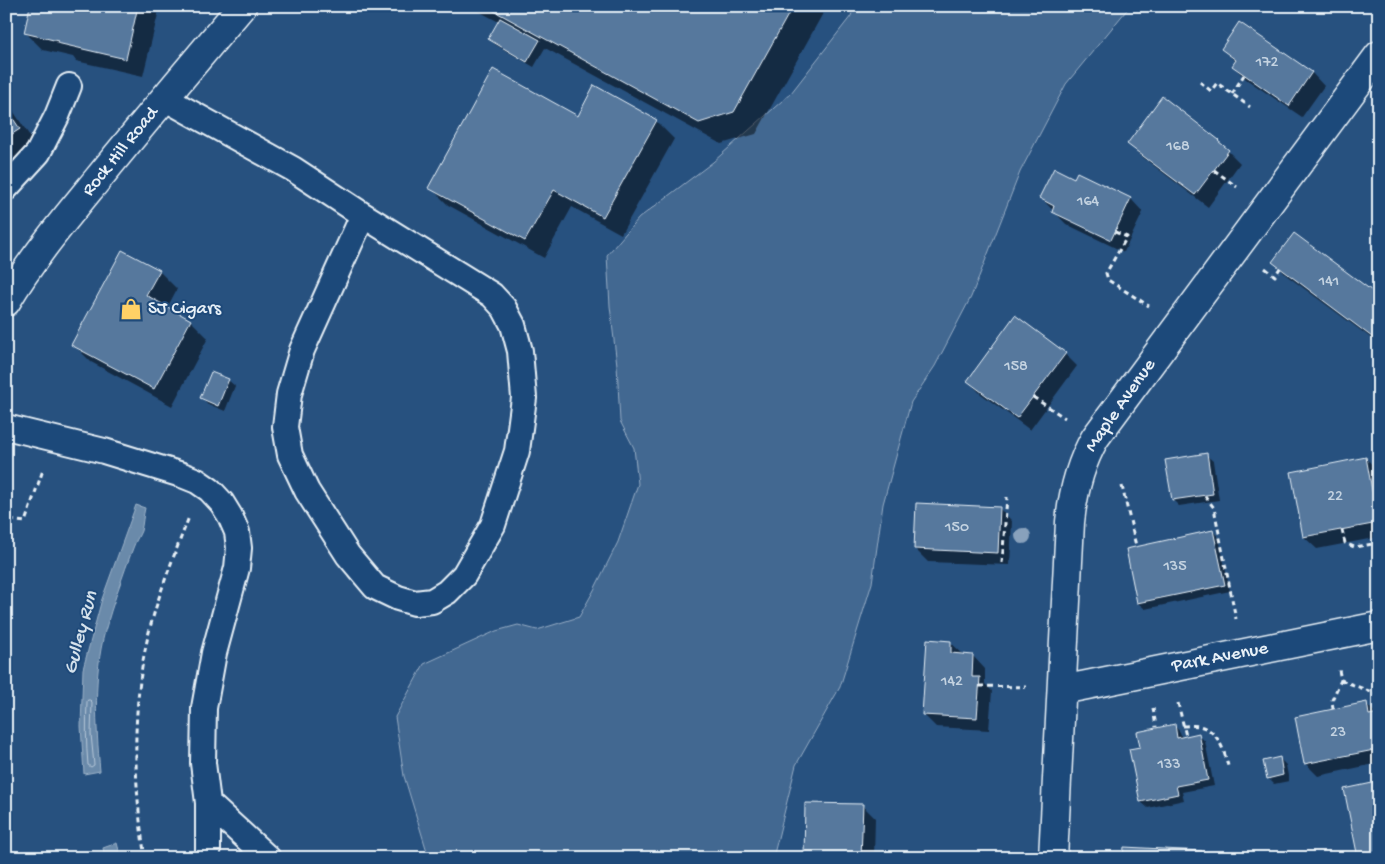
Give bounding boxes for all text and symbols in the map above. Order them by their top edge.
house number: 172 [1255,54,1278,73]
street label: Rock Hill Road [78,101,165,201]
house number: 168 [1165,138,1190,157]
house number: 164 [1076,193,1100,212]
house number: 141 [1318,273,1339,292]
shop icon: SJ Cigars [118,296,144,322]
place label: SJ Cigars [148,298,222,321]
street label: Maple Avenue [1080,355,1162,457]
house number: 158 [1003,358,1028,377]
house number: 22 [1327,488,1343,507]
house number: 150 [944,519,969,538]
house number: 135 [1162,558,1187,577]
water label: Gulley Run [60,588,104,677]
street label: Park Avenue [1169,637,1270,679]
house number: 142 [940,673,963,692]
house number: 23 [1330,724,1346,743]
house number: 133 [1156,756,1181,775]

